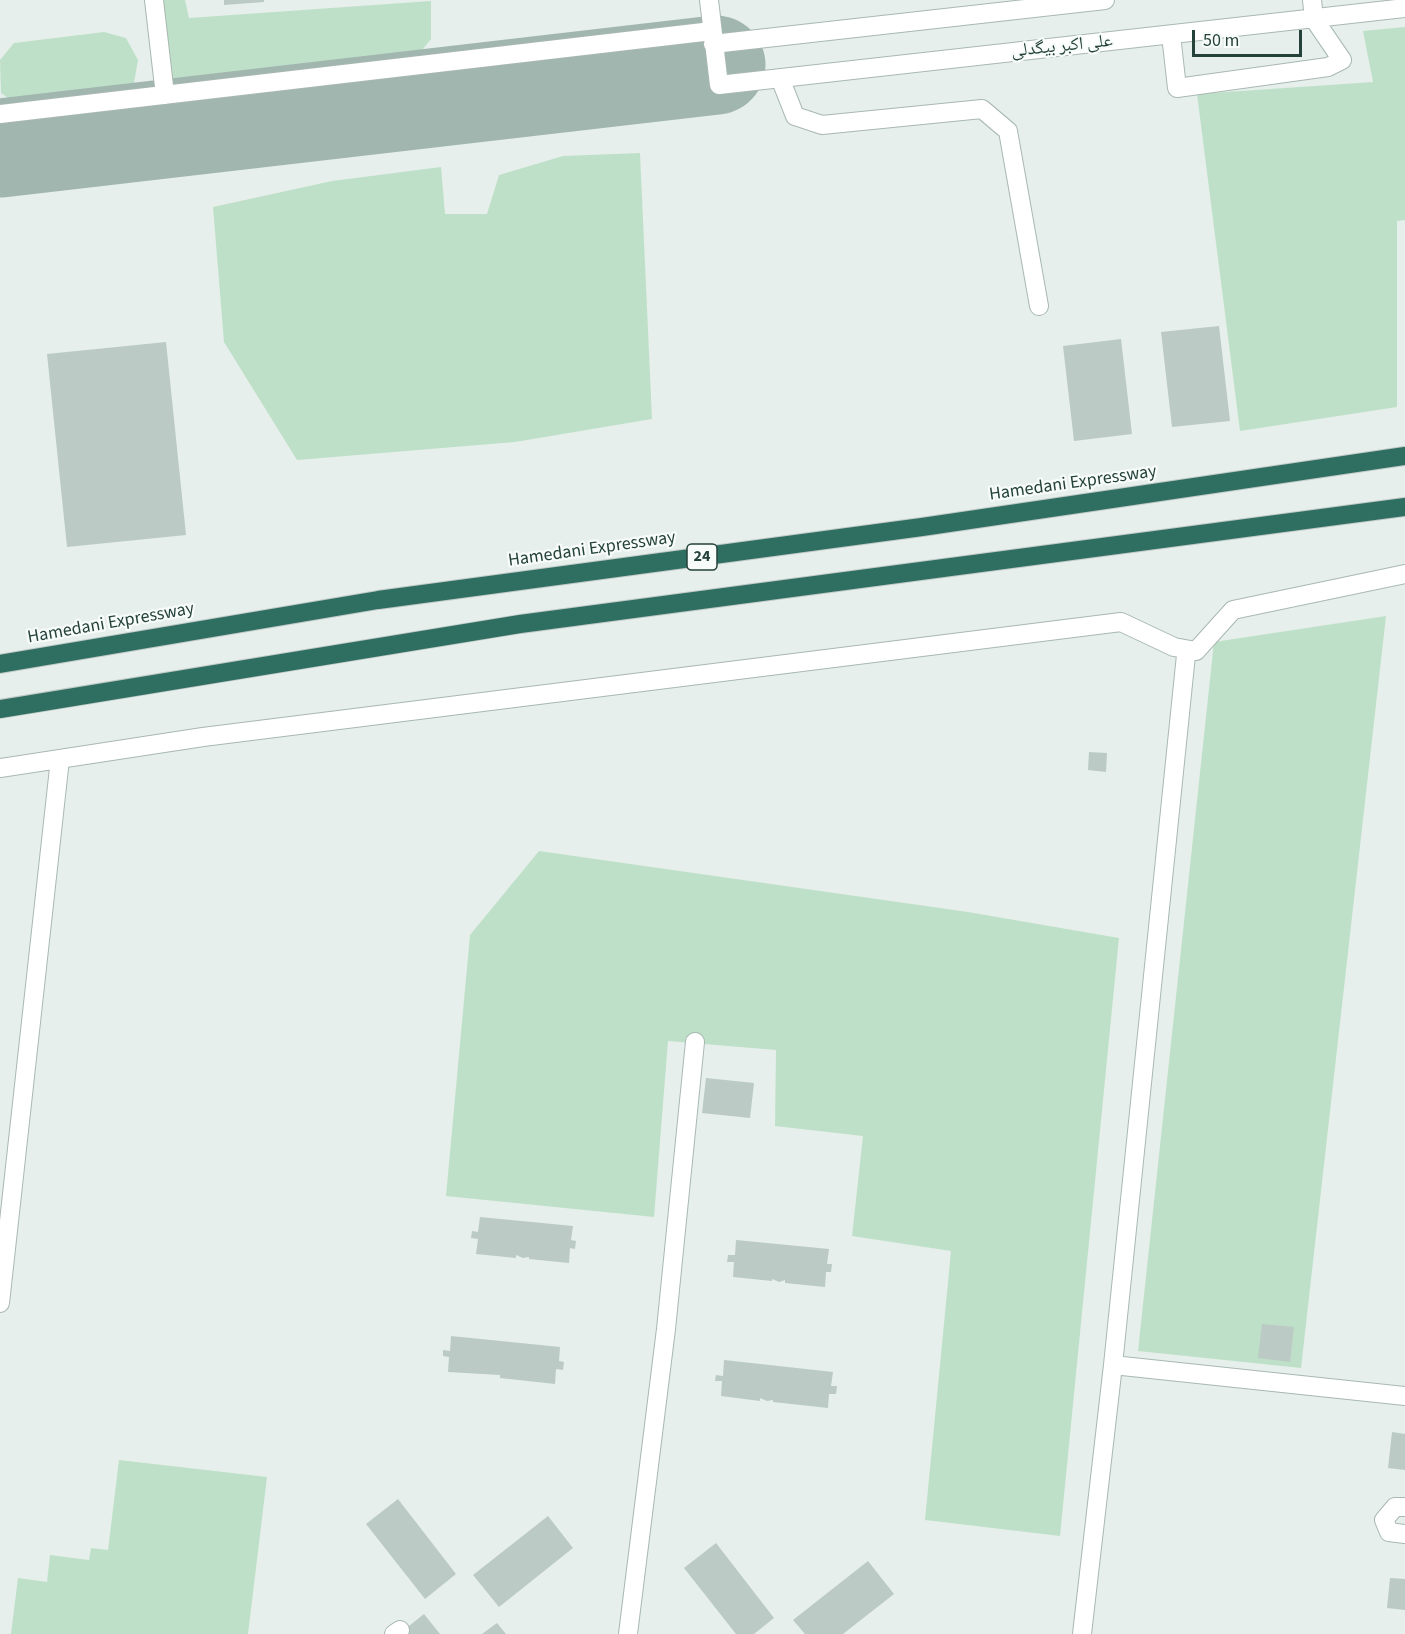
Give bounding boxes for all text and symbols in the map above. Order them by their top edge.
scale bar [1195,18,1304,56]
text: 50 m [1203,28,1239,53]
street label: علی اکبر بیگدلی [1010,31,1114,63]
street label: Hamedani Expressway [988,462,1158,506]
street label: Hamedani Expressway [507,528,677,572]
road number: 24 [687,544,717,570]
street label: Hamedani Expressway [26,599,196,649]

